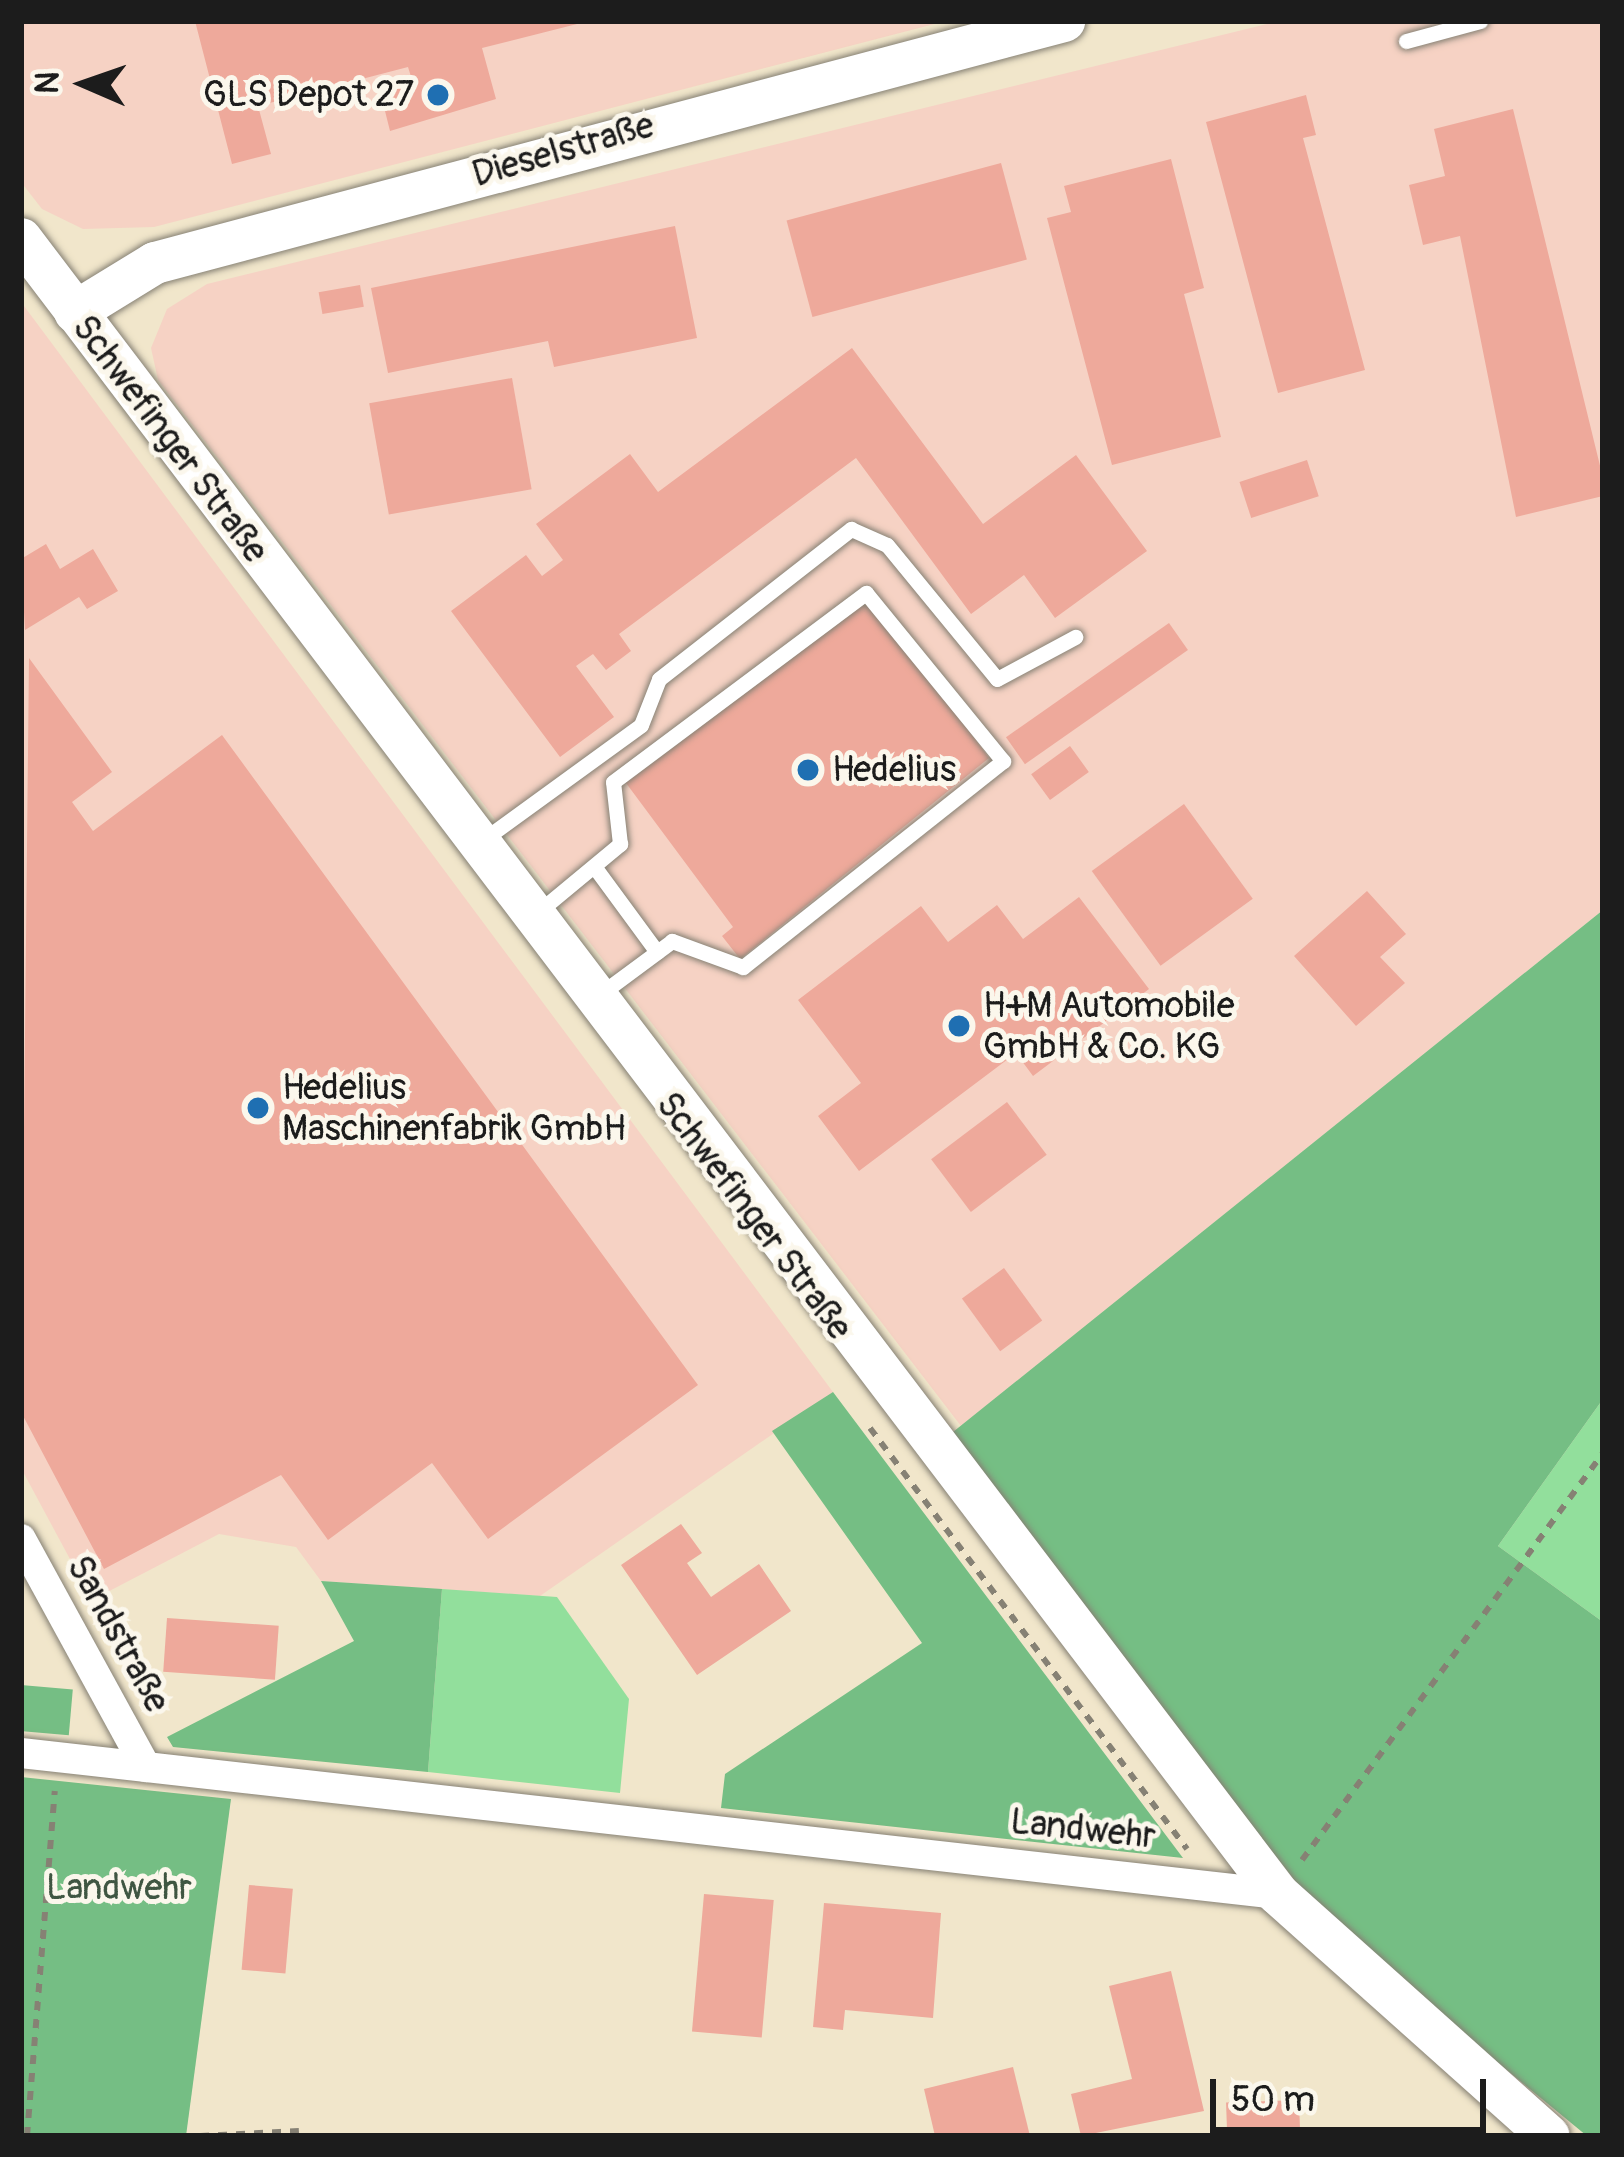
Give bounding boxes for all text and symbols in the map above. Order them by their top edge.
north arrow [24,24,144,144]
text: N [27,71,68,95]
place label: GLS Depot 27 [203,73,414,117]
marker: GLS Depot 27 [425,82,451,108]
street label: Dieselstraße [467,104,659,196]
street label: Schwefinger Straße [63,307,277,571]
place label: Hedelius [832,748,956,792]
marker: Hedelius [795,757,821,783]
place label: H+M Automobile GmbH & Co. KG [983,983,1234,1068]
marker: H+M Automobile GmbH & Co. KG [946,1013,972,1039]
place label: Hedelius Maschinenfabrik GmbH [282,1065,626,1150]
street label: Schwefinger Straße [647,1084,861,1348]
marker: Hedelius Maschinenfabrik GmbH [245,1095,271,1121]
street label: Sandstraße [57,1548,179,1720]
street label: Landwehr [1008,1800,1158,1858]
park label: Landwehr [46,1866,192,1910]
scale bar [1216,2055,1492,2129]
text: 50 m [1231,2077,1315,2122]

